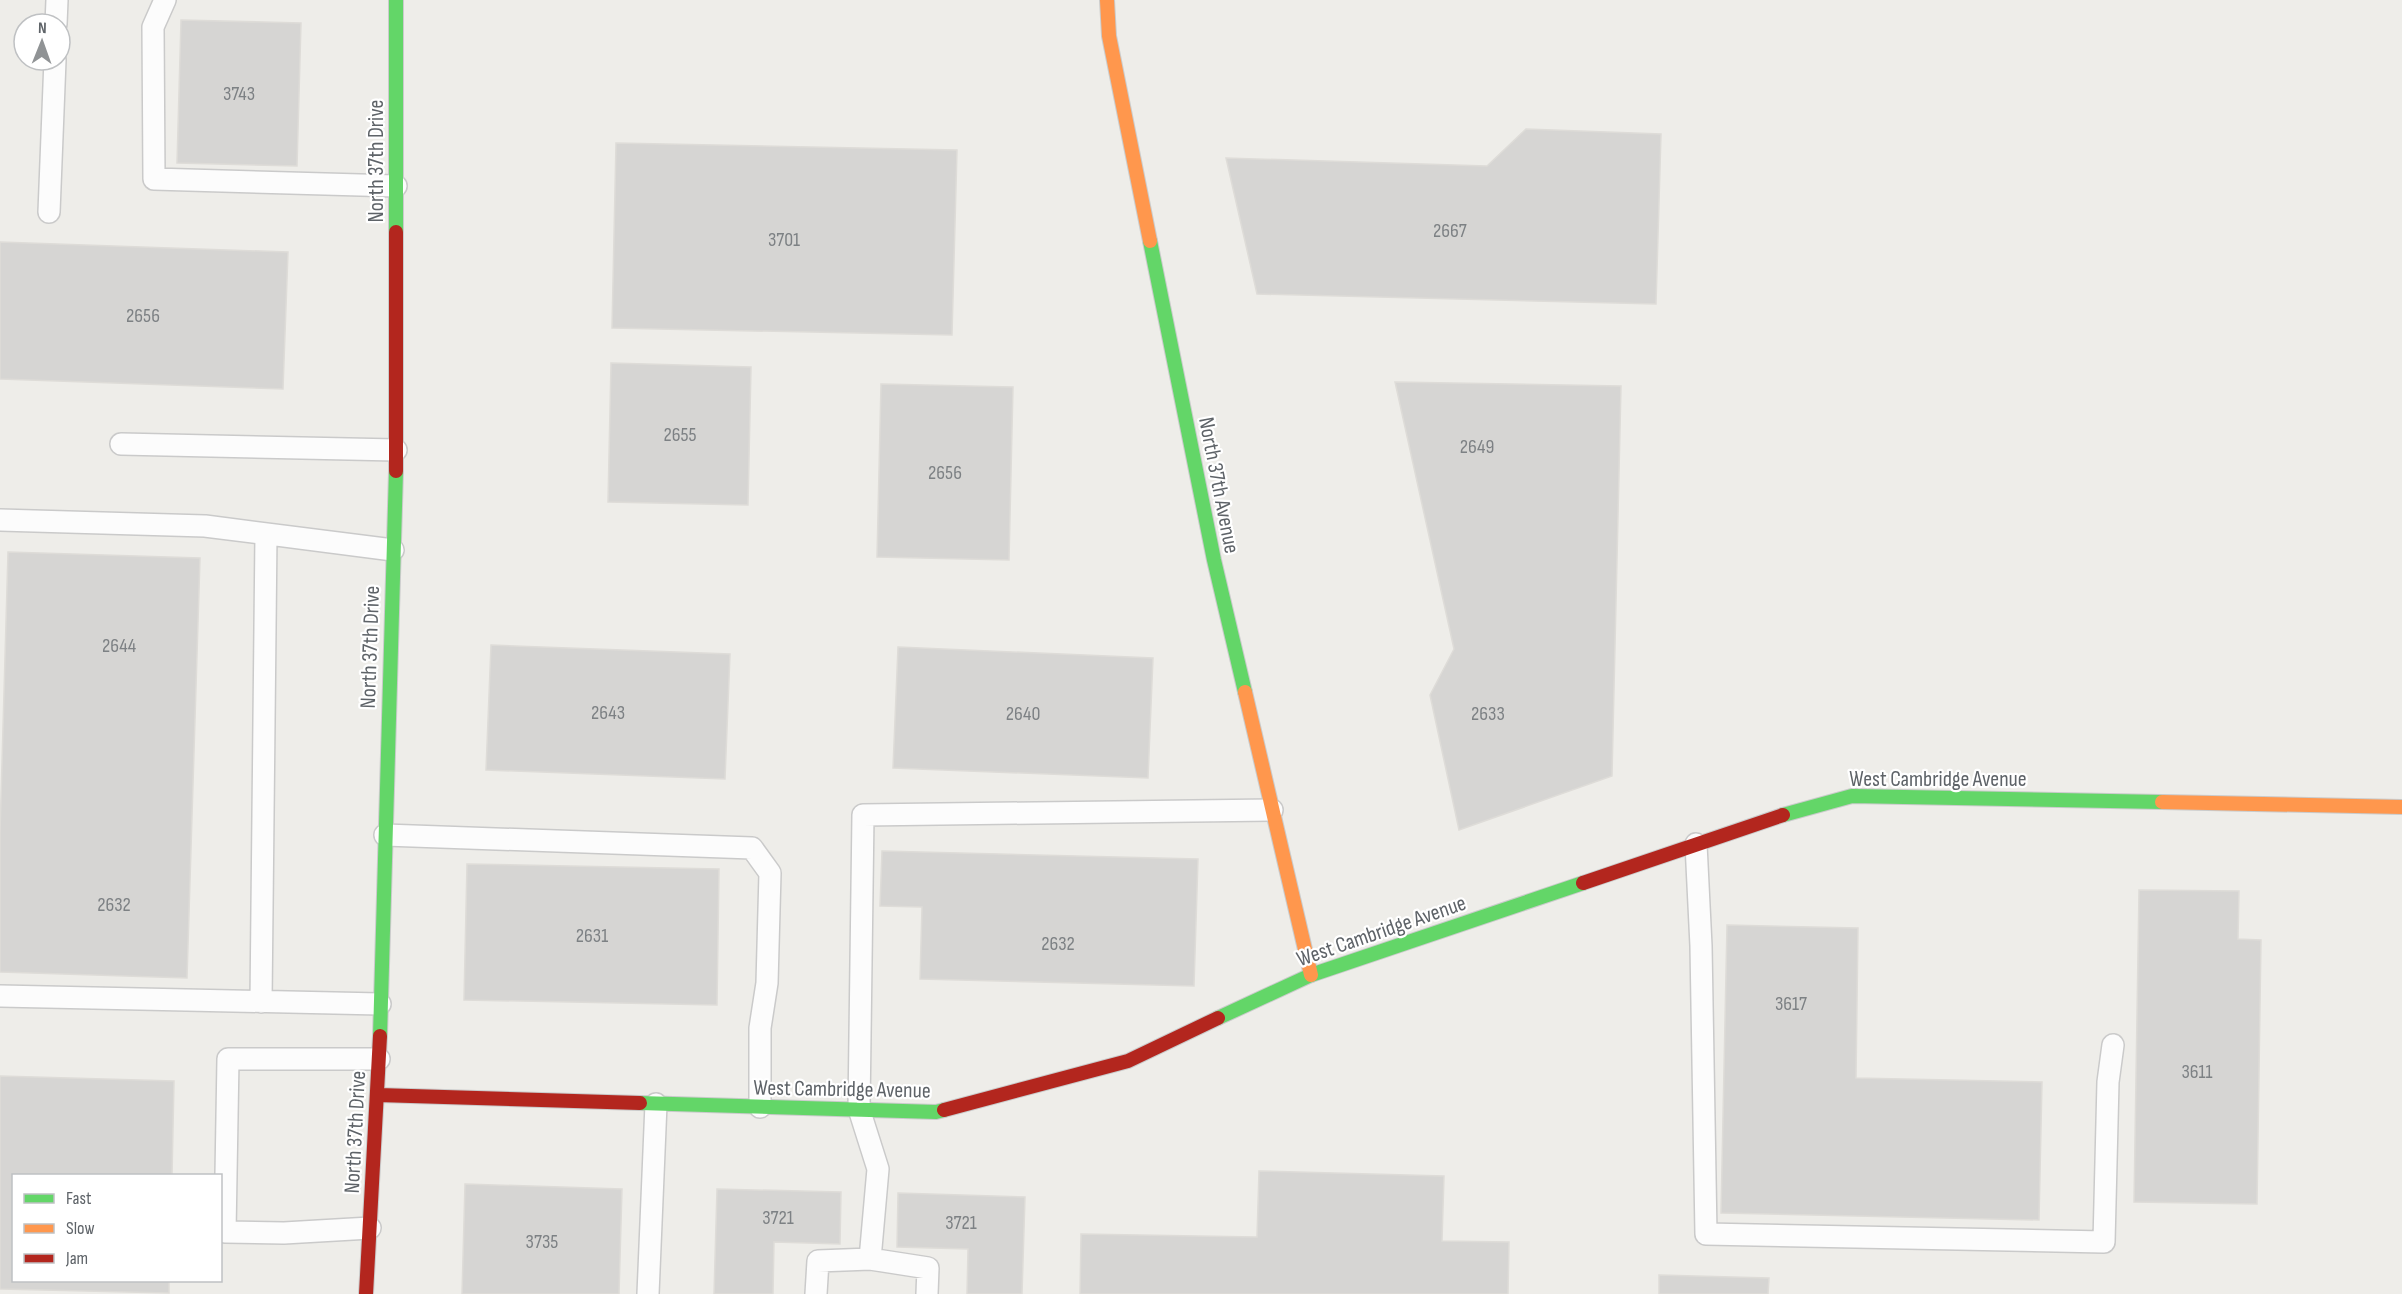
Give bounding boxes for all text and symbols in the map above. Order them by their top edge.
north arrow [12,12,72,72]
text: N [38,19,47,38]
house number: 3743 [223,82,255,106]
street label: North 37th Drive [363,100,390,222]
house number: 2667 [1433,219,1467,243]
house number: 3701 [768,228,800,252]
house number: 2656 [126,304,160,328]
street label: North 37th Avenue [1192,415,1245,556]
house number: 2655 [663,423,697,447]
house number: 2649 [1460,435,1494,459]
house number: 2656 [928,461,962,485]
street label: North 37th Drive [355,585,386,709]
house number: 2644 [102,634,136,658]
house number: 2643 [591,701,625,725]
house number: 2640 [1006,702,1040,726]
house number: 2633 [1471,702,1505,726]
street label: West Cambridge Avenue [1849,766,2027,793]
street label: West Cambridge Avenue [1293,890,1470,973]
house number: 2632 [97,893,131,917]
house number: 2631 [576,924,608,948]
house number: 2632 [1041,932,1075,956]
house number: 3617 [1775,992,1807,1016]
house number: 3611 [2181,1060,2213,1084]
street label: North 37th Drive [339,1070,372,1194]
street label: West Cambridge Avenue [753,1074,931,1105]
legend [12,1174,222,1282]
text: Fast [66,1188,92,1209]
house number: 3721 [762,1206,794,1230]
house number: 3721 [945,1211,977,1235]
text: Slow [66,1218,95,1239]
house number: 3735 [526,1230,558,1254]
text: Jam [65,1248,88,1269]

